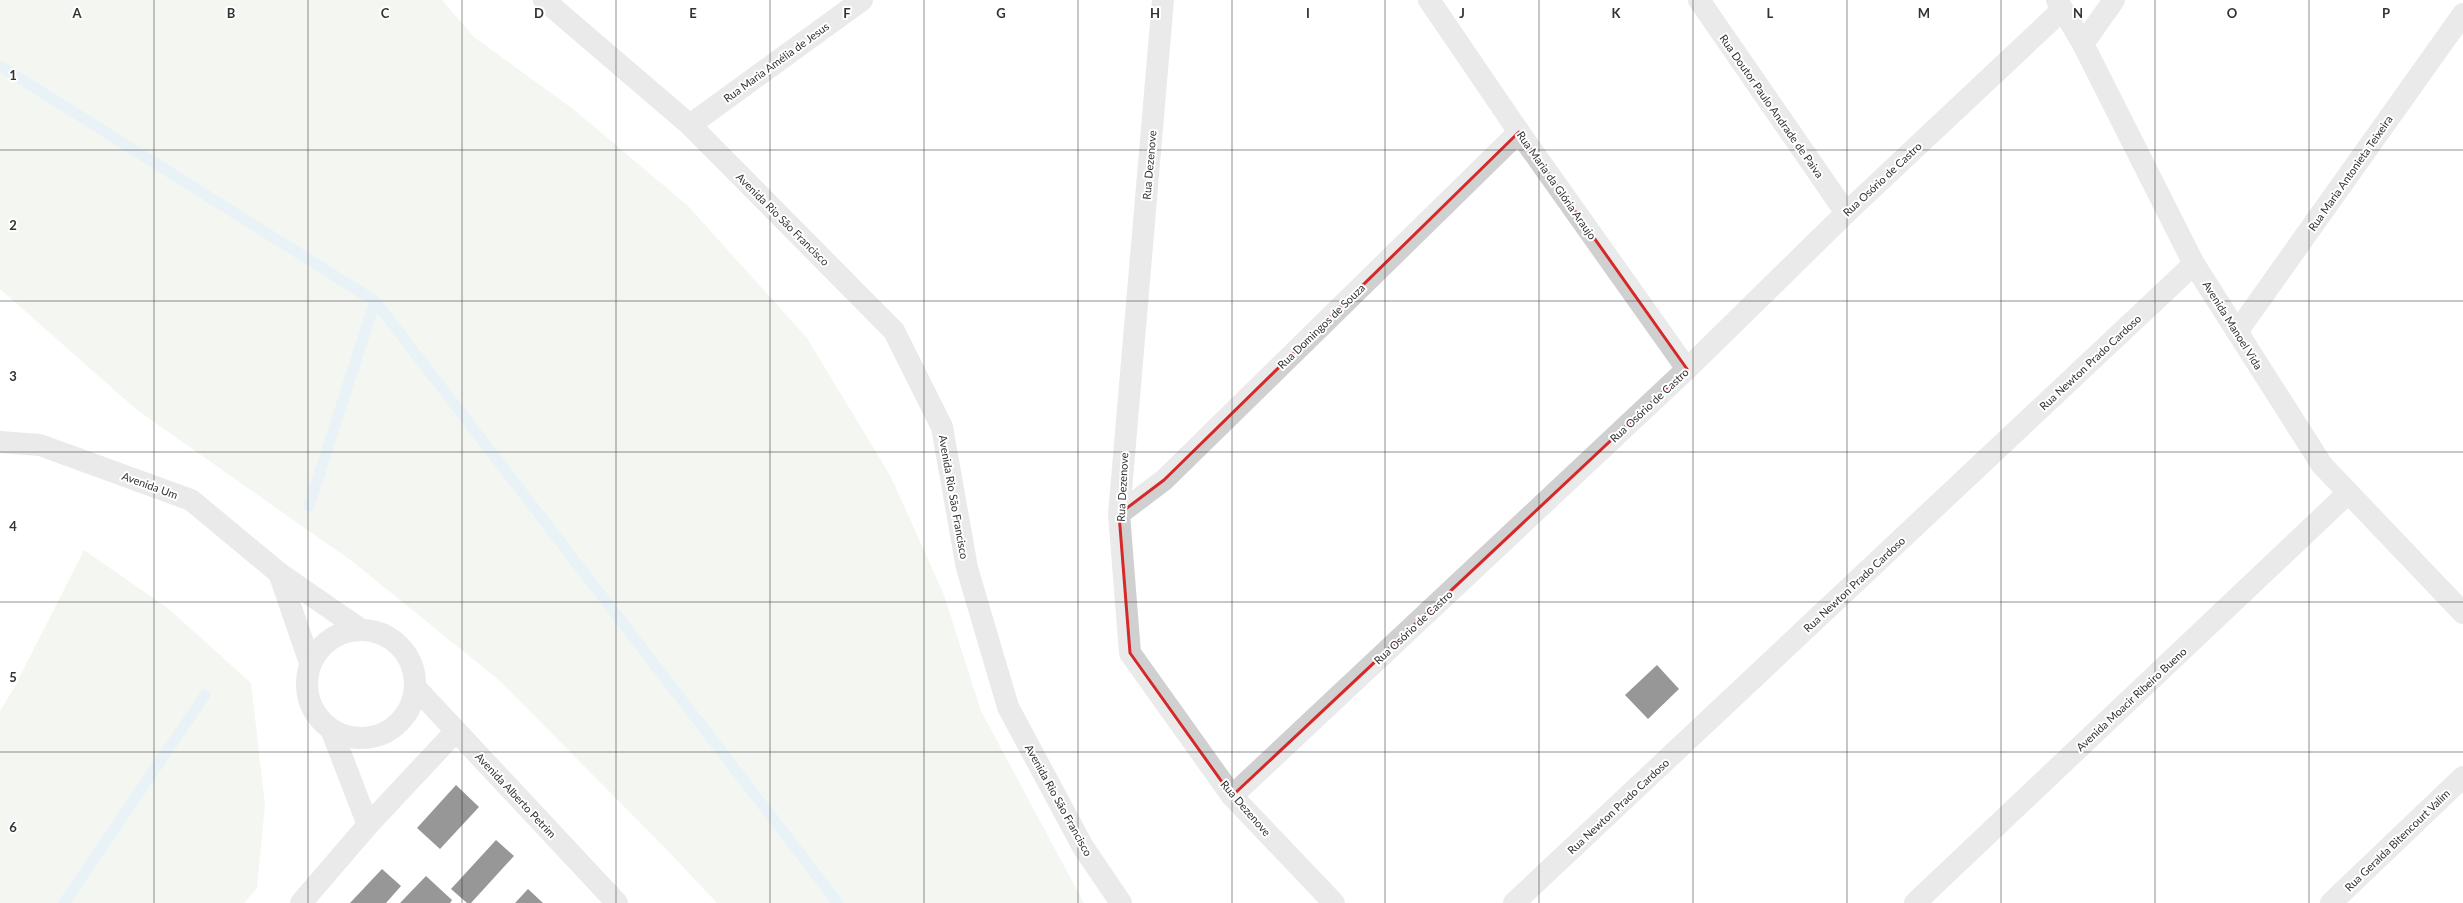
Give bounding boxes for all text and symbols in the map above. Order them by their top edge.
text: A [71,5,82,21]
text: B [227,5,236,21]
text: C [381,5,390,21]
text: D [534,5,544,21]
text: E [689,5,697,21]
text: F [843,5,851,21]
text: G [996,5,1006,21]
text: H [1150,5,1160,21]
text: I [1306,5,1310,21]
text: J [1459,5,1465,21]
text: K [1612,5,1622,21]
text: L [1767,5,1774,21]
text: M [1918,5,1930,21]
text: N [2073,5,2083,21]
text: O [2227,5,2238,21]
text: P [2382,5,2390,21]
street label: Rua Maria Amélia de Jesus [721,19,832,105]
street label: Rua Doutor Paulo Andrade de Paiva [1717,32,1827,180]
text: 1 [9,67,17,83]
street label: Rua Maria Antonieta Teixeira [2305,113,2395,233]
street label: Rua Maria da Glória Araujo [1515,128,1599,242]
street label: Rua Dezenove [1140,130,1159,200]
street label: Rua Osório de Castro [1840,139,1924,219]
street label: Avenida Rio São Francisco [734,170,832,268]
text: 2 [9,217,17,233]
street label: Avenida Manoel Vida [2200,278,2266,372]
street label: Rua Domingos de Souza [1275,281,1367,371]
street label: Rua Newton Prado Cardoso [2037,312,2143,412]
street label: Rua Osório de Castro [1607,365,1691,445]
text: 3 [9,368,17,384]
street label: Avenida Rio São Francisco [937,434,971,560]
street label: Rua Dezenove [1114,452,1130,522]
street label: Avenida Um [120,469,180,501]
text: 4 [9,518,17,534]
street label: Rua Newton Prado Cardoso [1801,534,1907,634]
street label: Rua Osório de Castro [1371,587,1455,667]
street label: Avenida Moacir Ribeiro Bueno [2073,644,2189,754]
text: 5 [9,669,17,685]
street label: Avenida Rio São Francisco [1023,742,1095,858]
street label: Avenida Alberto Petrim [473,750,559,840]
street label: Rua Newton Prado Cardoso [1565,756,1671,856]
street label: Rua Dezenove [1218,778,1274,839]
street label: Rua Geralda Bitencourt Valim [2342,786,2452,894]
text: 6 [9,819,17,835]

